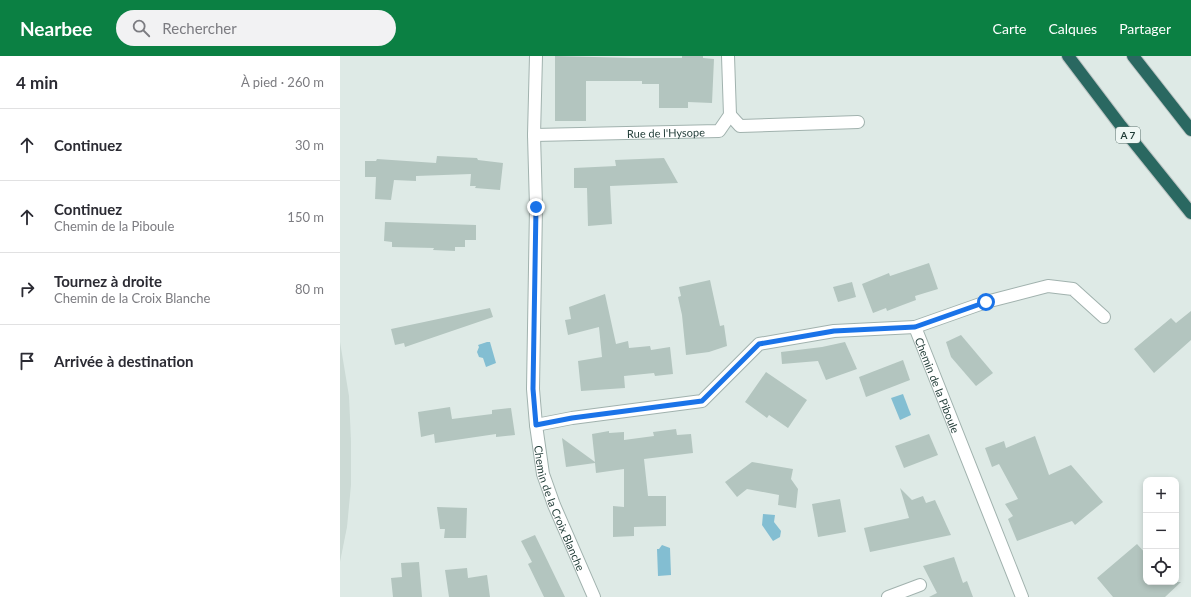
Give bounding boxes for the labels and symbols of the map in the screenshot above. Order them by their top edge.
street label: Rue de l'Hysope [627,125,705,139]
road number: A 7 [1116,127,1140,143]
route end [527,198,545,216]
route start [977,293,995,311]
street label: Chemin de la Piboule [913,335,963,435]
street label: Chemin de la Croix Blanche [532,444,588,573]

